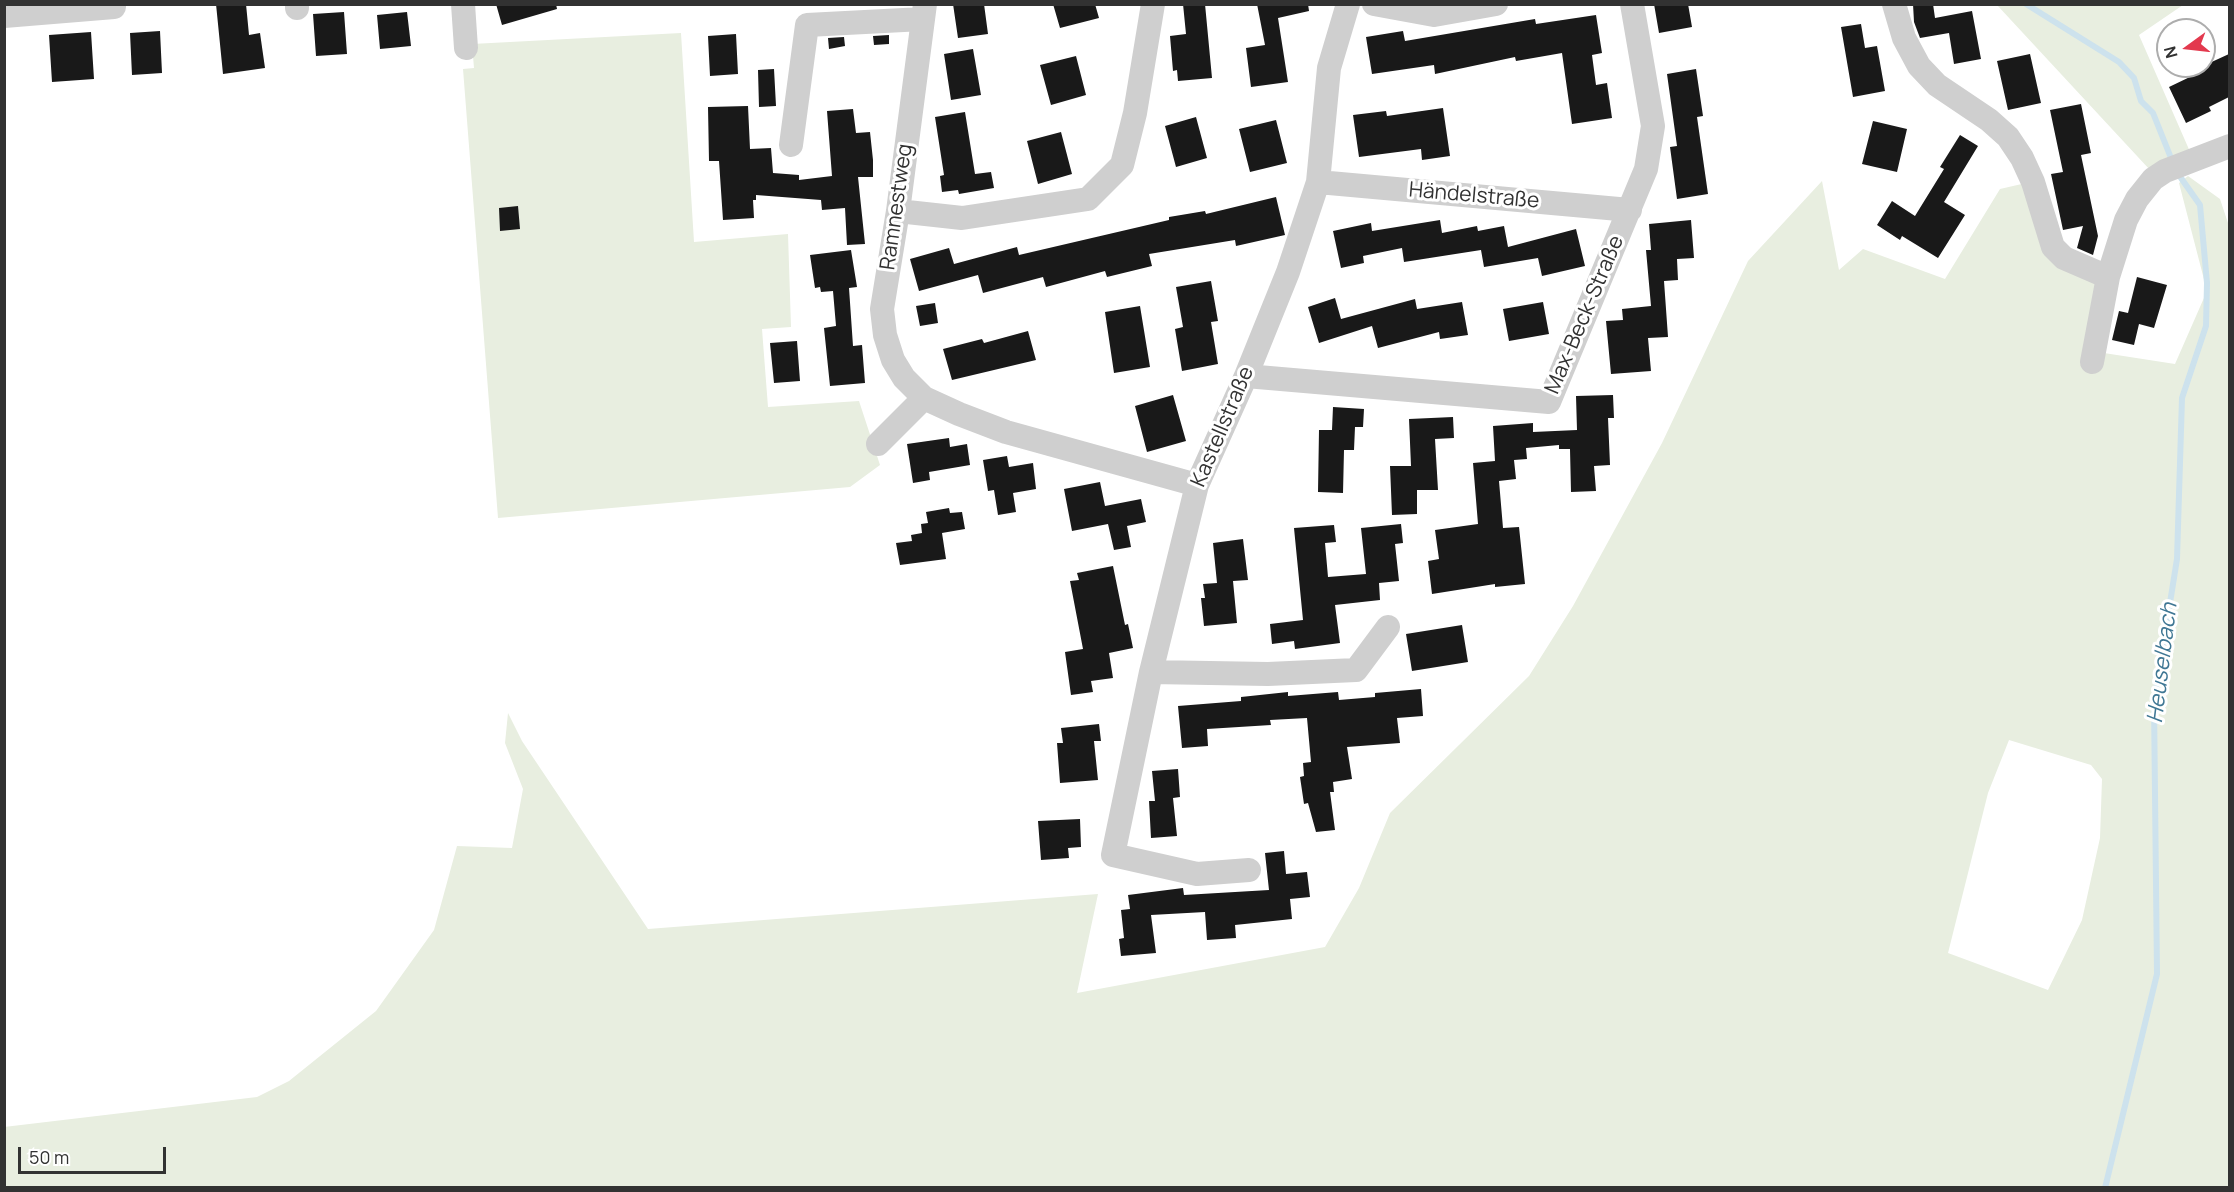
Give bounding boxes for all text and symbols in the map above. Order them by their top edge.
north arrow [2156,18,2216,78]
text: N [2158,44,2183,61]
street label: Ramnestweg [876,142,918,272]
street label: Händelstraße [1408,178,1540,214]
street label: Max-Beck-Straße [1540,232,1630,398]
street label: Kastellstraße [1186,363,1260,491]
water label: Heuselbach [2143,601,2183,725]
scale bar [21,1135,170,1173]
text: 50 m [29,1145,69,1169]

